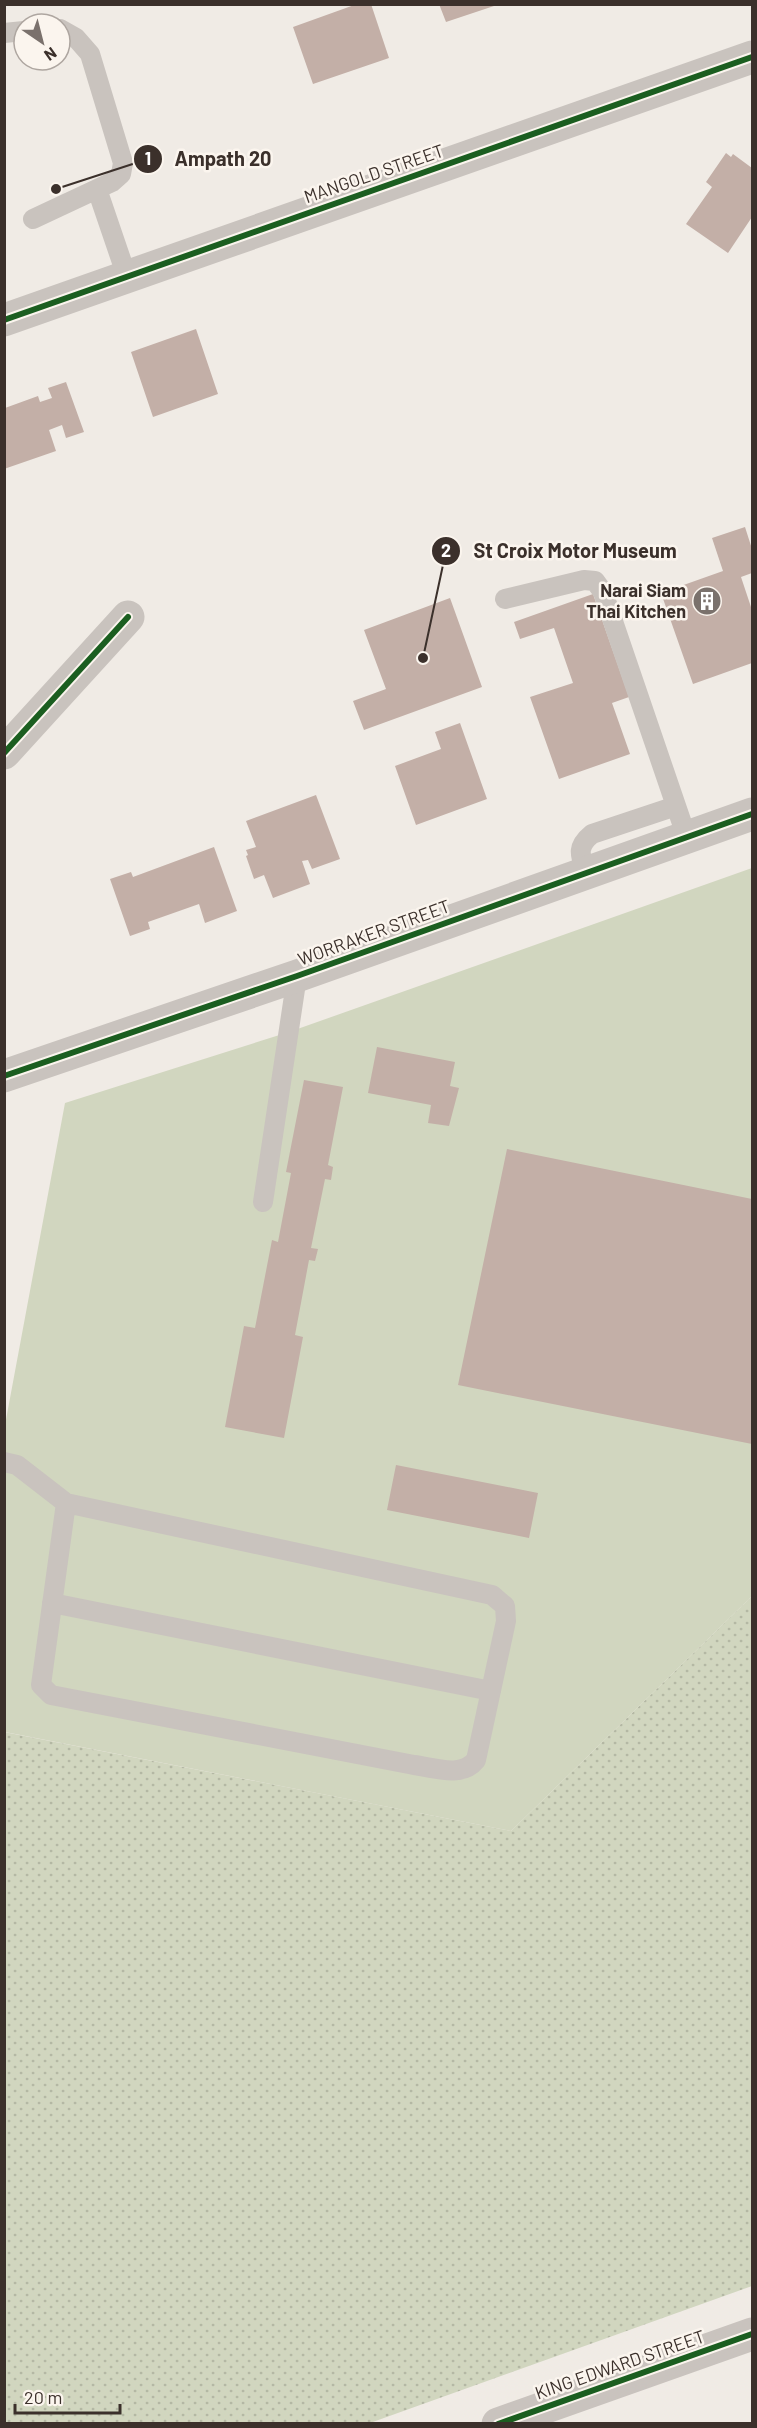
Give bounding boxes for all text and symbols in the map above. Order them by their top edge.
north arrow [12,12,72,72]
text: N [41,44,61,66]
street label: MANGOLD STREET [301,139,447,207]
callout: Ampath 20 [133,140,284,178]
text: Ampath 20 [175,146,271,170]
text: 1 [145,147,151,169]
callout: St Croix Motor Museum [431,532,689,570]
text: St Croix Motor Museum [473,538,677,562]
text: 2 [441,539,451,561]
place label: Narai Siam Thai Kitchen [586,579,686,622]
building icon: Narai Siam Thai Kitchen [691,585,723,617]
street label: WORRAKER STREET [295,894,453,970]
street label: KING EDWARD STREET [532,2325,708,2403]
scale bar [15,2377,120,2415]
text: 20 m [24,2386,62,2408]

